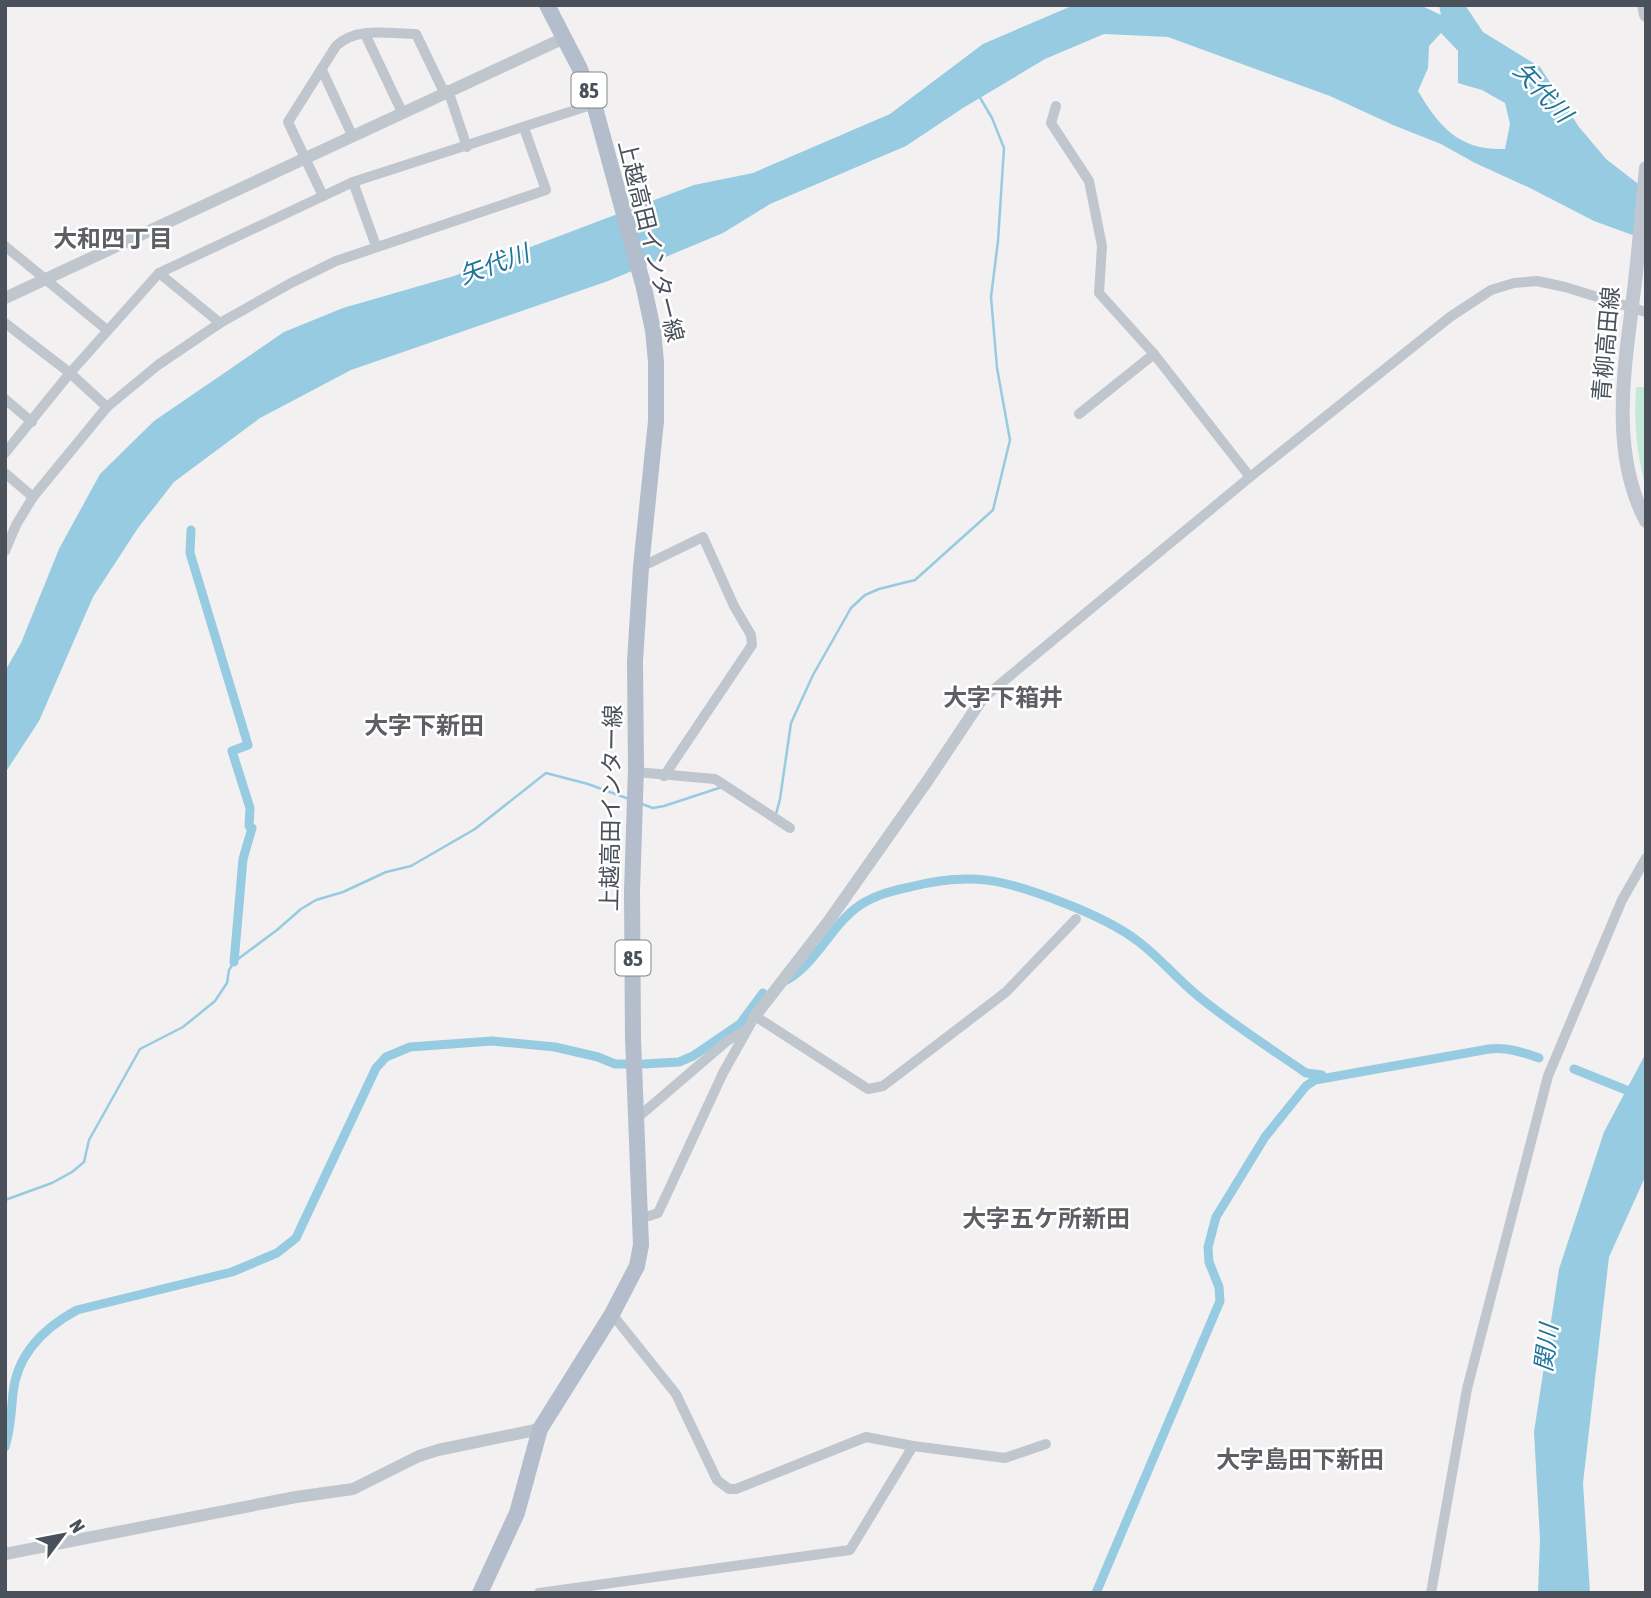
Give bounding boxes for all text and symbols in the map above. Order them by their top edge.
water label: 矢代川 [1509,56,1579,130]
road number: 85 [572,72,606,108]
street label: 上越高田インター線 [613,137,689,345]
district label: 大和四丁目 [53,225,173,252]
water label: 矢代川 [456,238,535,289]
street label: 青柳高田線 [1588,286,1624,402]
district label: 大字下箱井 [943,684,1063,711]
street label: 上越高田インター線 [596,704,626,912]
district label: 大字下新田 [364,712,484,739]
road number: 85 [616,940,650,976]
district label: 大字五ケ所新田 [962,1205,1130,1232]
water label: 関川 [1530,1320,1563,1373]
district label: 大字島田下新田 [1216,1446,1384,1473]
north arrow [28,1500,98,1570]
text: N [65,1515,90,1537]

